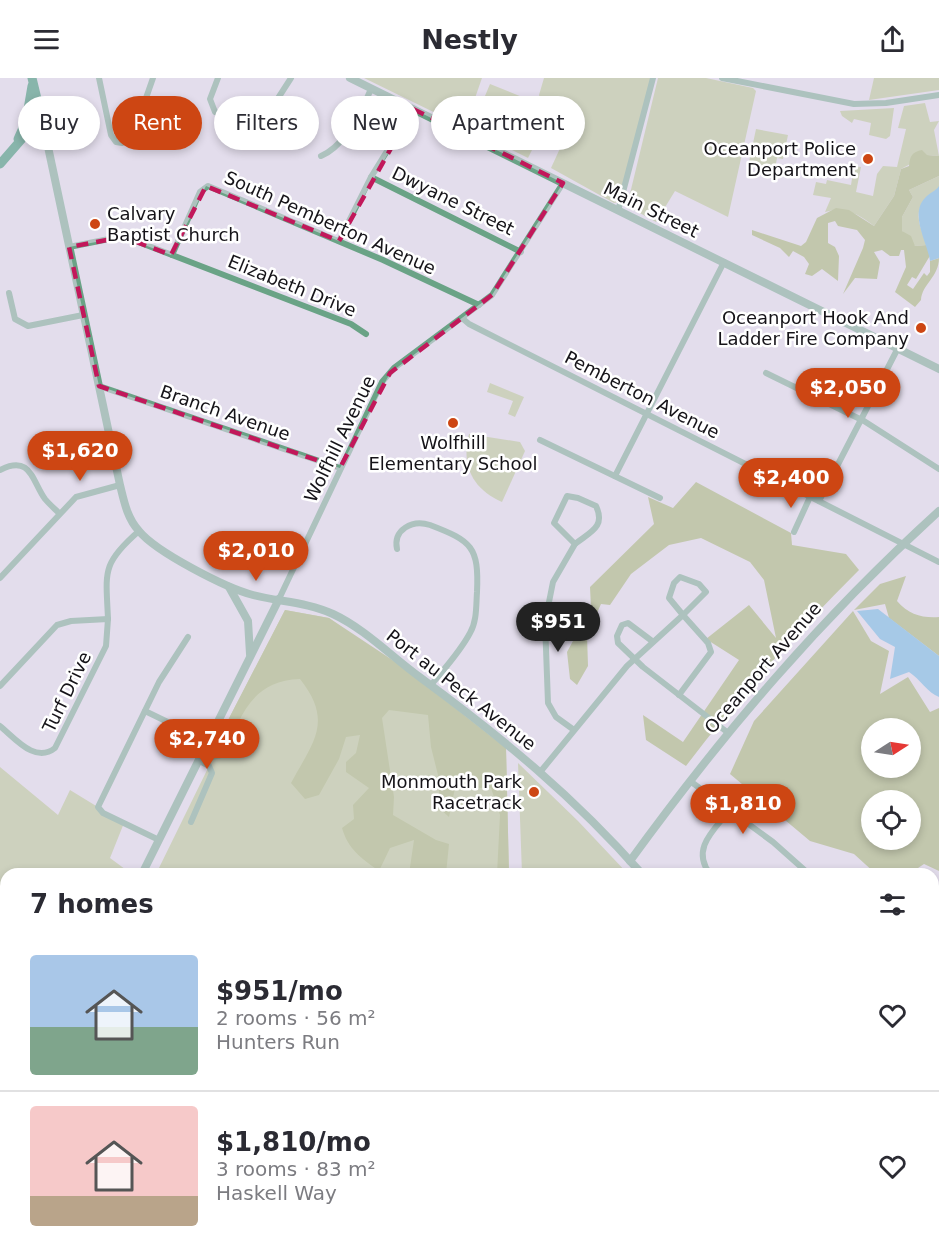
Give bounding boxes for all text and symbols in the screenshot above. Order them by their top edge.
icon: menu [30,23,63,56]
icon: share [876,23,909,56]
text: Nestly [421,24,518,55]
chip: Buy [18,96,100,150]
chip: Rent [112,96,202,150]
chip: Filters [214,96,319,150]
chip: New [331,96,419,150]
chip: Apartment [431,96,585,150]
place label: Oceanport Police Department [704,138,856,180]
marker: Oceanport Police Department [861,152,875,166]
street label: Dwyane Street [389,162,518,239]
street label: South Pemberton Avenue [221,166,439,279]
street label: Main Street [600,177,702,242]
place label: Calvary Baptist Church [107,203,240,245]
marker: Calvary Baptist Church [88,217,102,231]
street label: Elizabeth Drive [225,250,359,321]
place label: Oceanport Hook And Ladder Fire Company [717,307,909,349]
marker: Oceanport Hook And Ladder Fire Company [914,321,928,335]
street label: Pemberton Avenue [561,346,723,443]
pin: $2,050 [799,368,897,419]
street label: Wolfhill Avenue [300,372,379,505]
text: $2,050 [809,375,887,399]
street label: Branch Avenue [157,380,293,445]
marker: Wolfhill Elementary School [446,416,460,430]
pin: $1,620 [31,431,129,482]
place label: Wolfhill Elementary School [368,432,538,474]
text: $1,620 [41,438,119,462]
pin: $2,400 [742,458,840,509]
text: $2,400 [752,465,830,489]
pin: $2,010 [207,531,305,582]
text: $2,010 [217,538,295,562]
street label: Oceanport Avenue [700,598,825,738]
pin: $951 [522,602,594,653]
text: $951 [530,609,586,633]
street label: Port au Peck Avenue [382,625,540,754]
street label: Turf Drive [38,648,95,736]
north arrow [861,718,921,778]
map controls [861,718,921,850]
pin: $2,740 [158,719,256,770]
text: $2,740 [168,726,246,750]
place label: Monmouth Park Racetrack [381,771,523,813]
pin: $1,810 [694,784,792,835]
marker: Monmouth Park Racetrack [527,785,541,799]
button: locate [861,790,921,850]
text: $1,810 [704,791,782,815]
icon: filters [876,888,909,921]
text: 7 homes [30,889,154,919]
text: $951/mo [216,976,343,1006]
icon: home [78,979,150,1051]
icon: heart [876,999,909,1032]
text: 2 rooms · 56 m² [216,1006,376,1030]
text: Hunters Run [216,1030,340,1054]
text: $1,810/mo [216,1127,371,1157]
icon: home [78,1130,150,1202]
icon: heart [876,1150,909,1183]
text: 3 rooms · 83 m² [216,1157,376,1181]
text: Haskell Way [216,1181,337,1205]

